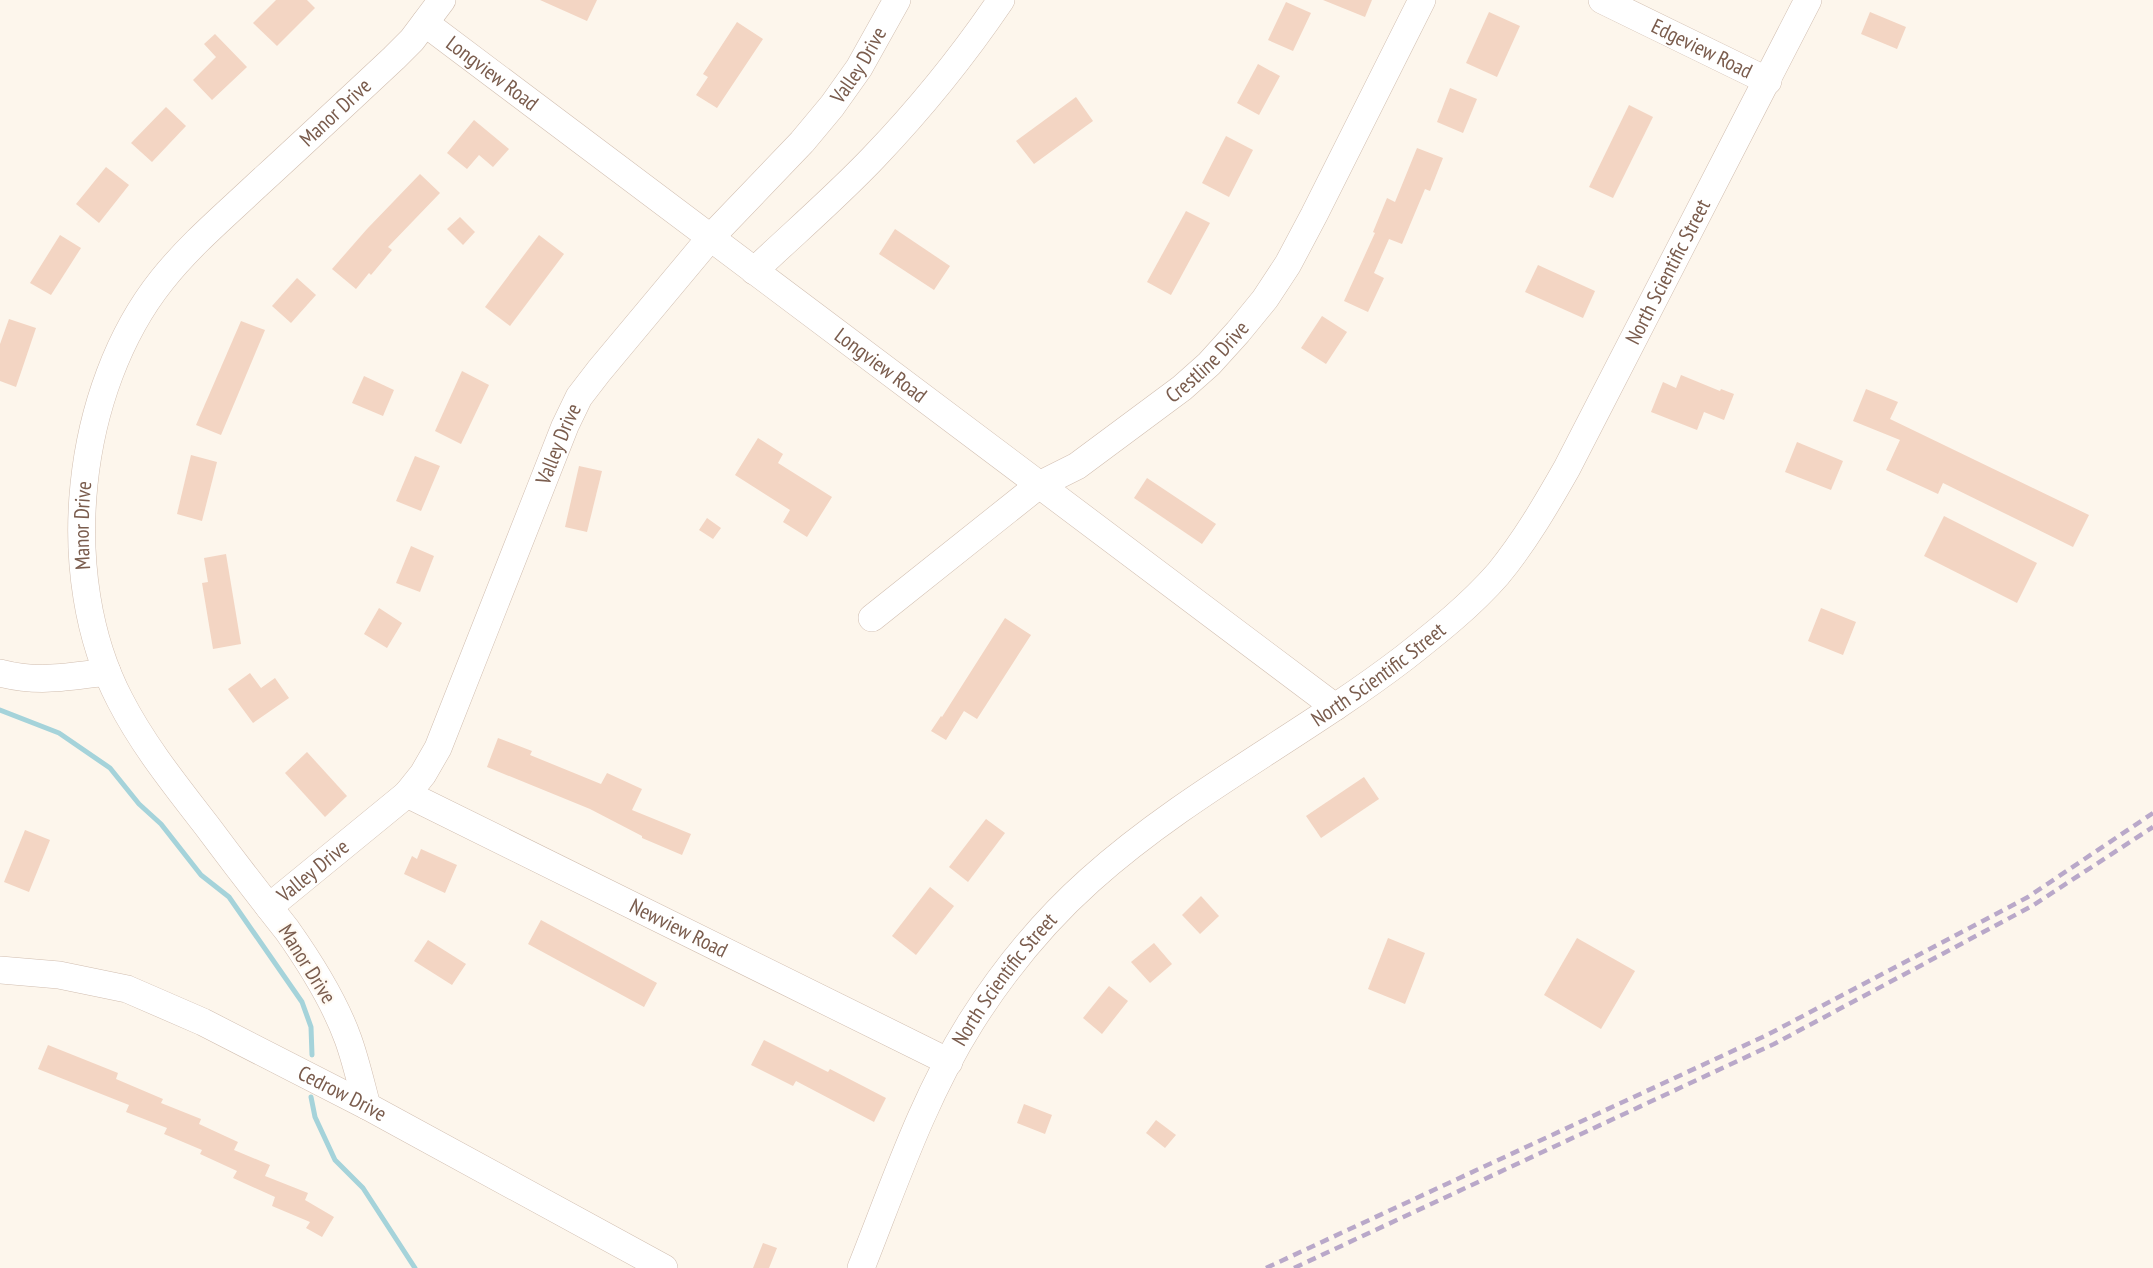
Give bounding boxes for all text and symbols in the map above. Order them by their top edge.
street label: Edgeview Road [1647,12,1757,84]
street label: Valley Drive [824,22,892,109]
street label: Longview Road [441,30,544,117]
street label: Manor Drive [294,72,377,152]
street label: North Scientific Street [1619,194,1716,349]
street label: Crestline Drive [1160,315,1255,409]
street label: Longview Road [829,322,933,409]
street label: Valley Drive [529,399,587,489]
street label: Manor Drive [68,480,97,571]
street label: North Scientific Street [1306,616,1451,732]
street label: Valley Drive [270,833,354,909]
street label: Newview Road [625,892,732,963]
street label: North Scientific Street [946,906,1062,1051]
street label: Manor Drive [273,919,342,1008]
street label: Cedrow Drive [294,1059,392,1127]

